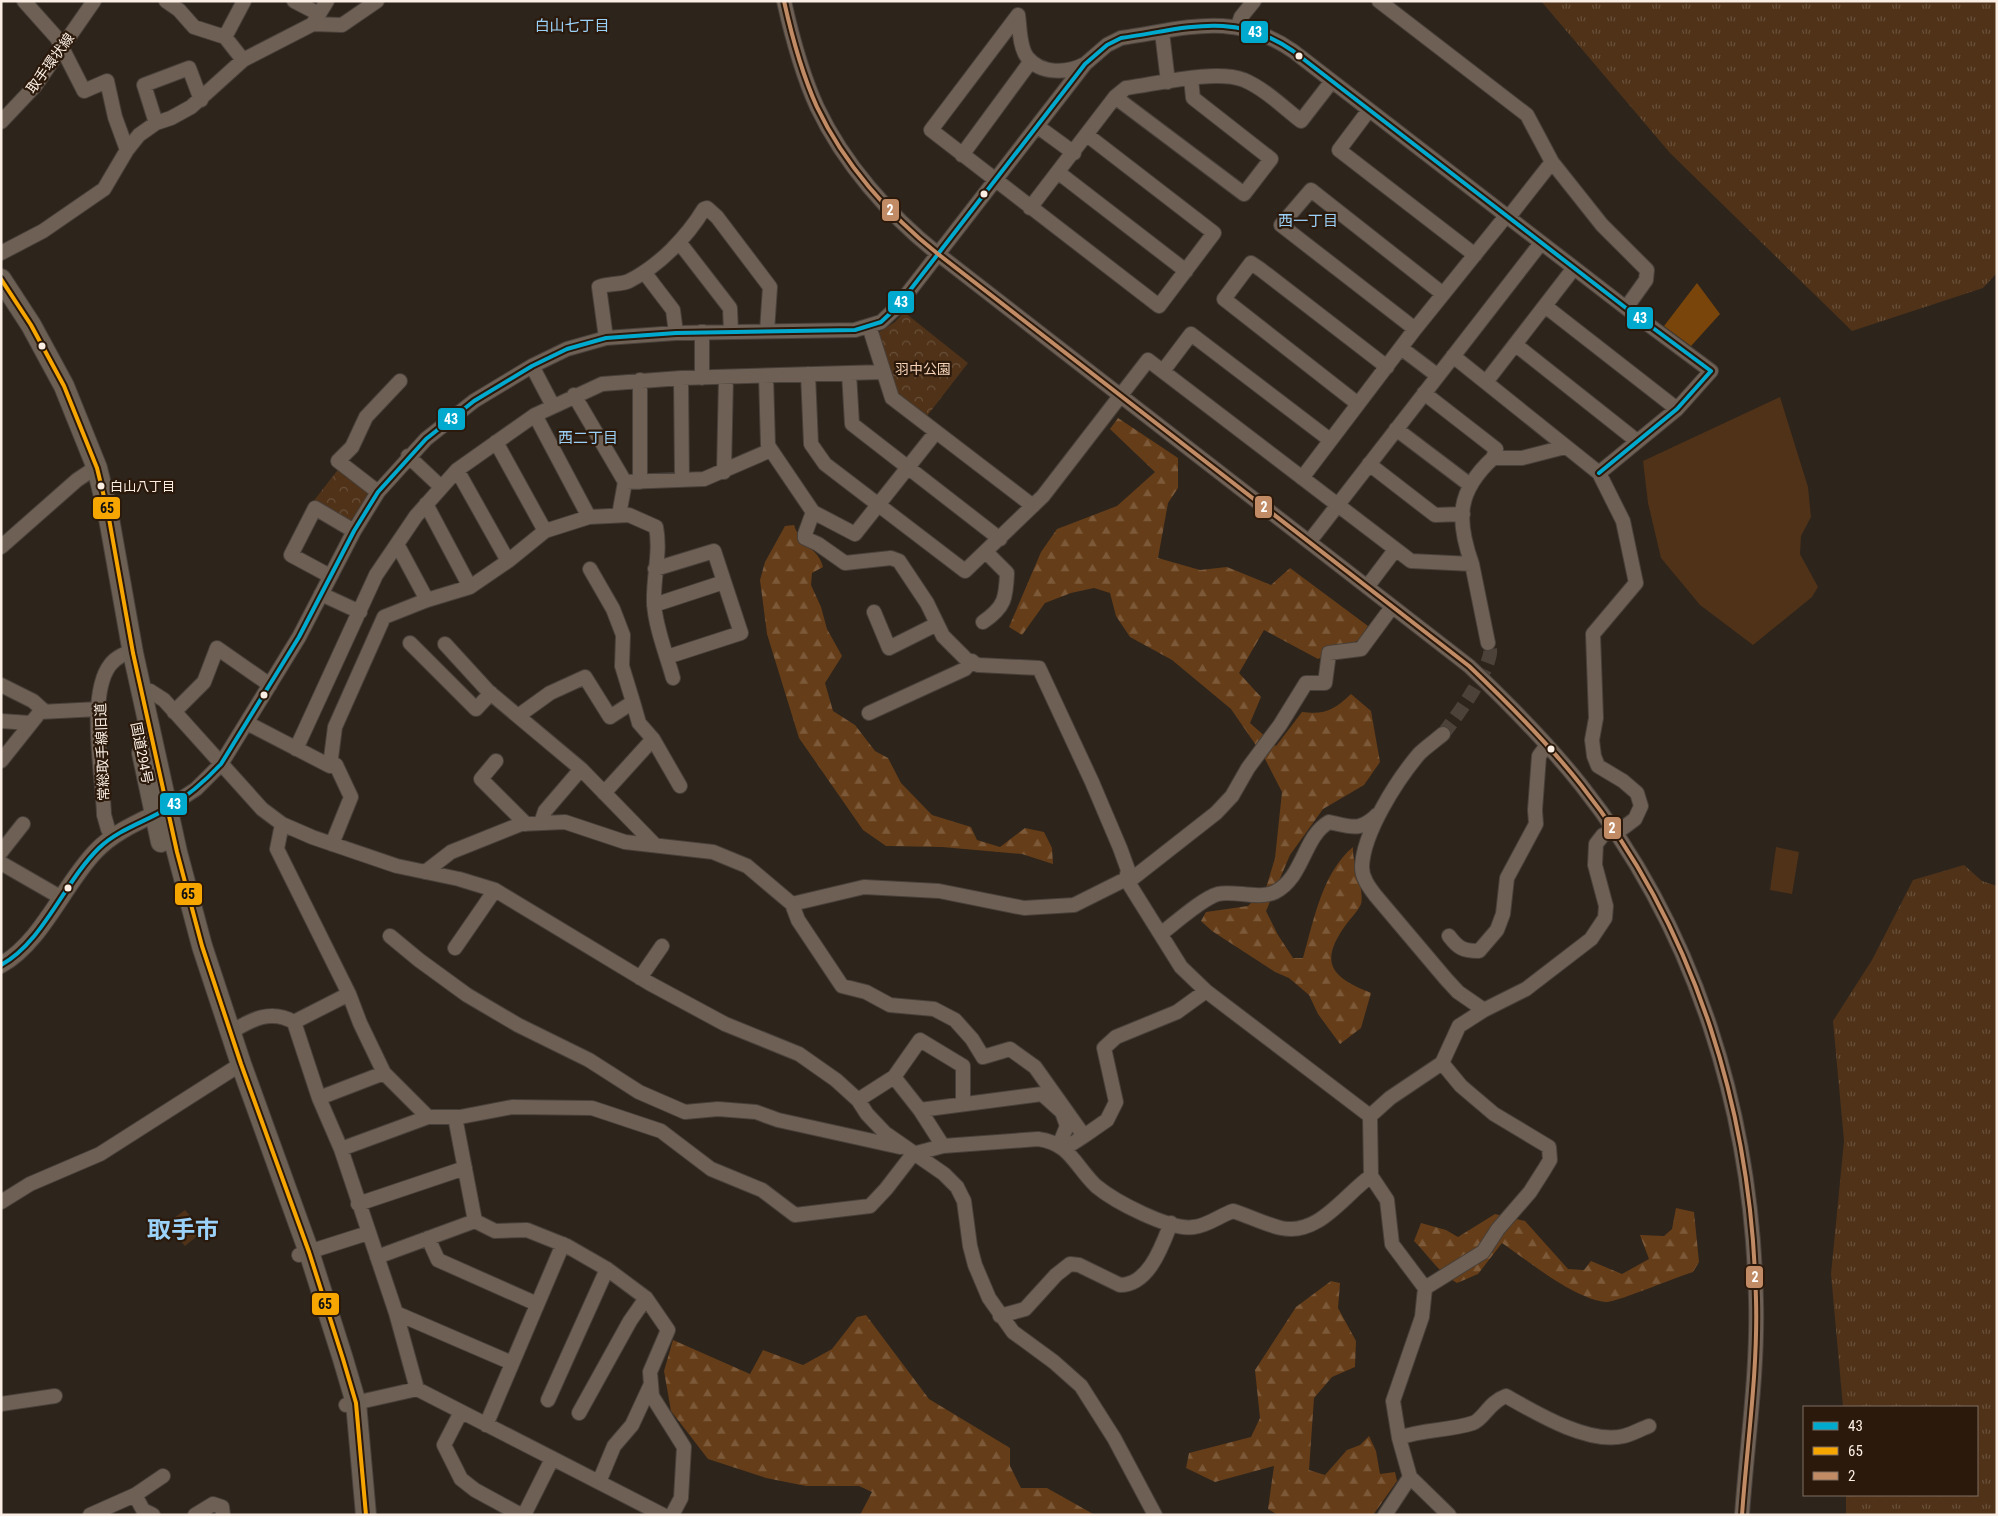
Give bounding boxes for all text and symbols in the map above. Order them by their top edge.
district label: 白山七丁目 [534,17,610,35]
line badge: 43 [1240,20,1269,44]
text: 43 [1248,24,1262,40]
street label: 取手環状線 [23,30,77,96]
unlabelled marker [1294,51,1304,61]
unlabelled marker [979,189,989,199]
line badge: 2 [881,198,900,222]
text: 2 [886,202,894,218]
district label: 西一丁目 [1278,212,1338,230]
line badge: 43 [887,290,915,314]
text: 43 [894,294,908,310]
line badge: 43 [1626,306,1654,330]
text: 43 [1633,310,1647,326]
unlabelled marker [37,341,47,351]
park label: 羽中公園 [895,361,951,377]
line badge: 43 [437,407,466,431]
text: 43 [444,411,458,427]
district label: 西二丁目 [558,429,618,447]
place label: 白山八丁目 [110,479,175,494]
marker: 白山八丁目 [96,481,106,491]
line badge: 2 [1254,495,1273,519]
line badge: 65 [92,496,121,520]
text: 2 [1260,499,1268,515]
text: 65 [100,500,114,516]
unlabelled marker [259,690,269,700]
street label: 常総取手線旧道 [92,703,112,801]
street label: 国道294号 [128,721,156,785]
unlabelled marker [1546,744,1556,754]
line badge: 43 [159,792,188,816]
text: 43 [167,796,181,812]
line badge: 2 [1603,816,1622,840]
text: 2 [1608,820,1616,836]
line badge: 65 [174,882,203,906]
unlabelled marker [63,883,73,893]
text: 65 [181,886,195,902]
district label: 取手市 [147,1216,219,1244]
line badge: 2 [1745,1265,1764,1289]
text: 2 [1751,1269,1759,1285]
line badge: 65 [311,1292,340,1316]
text: 65 [318,1296,332,1312]
legend [1803,1406,1978,1496]
text: 43 [1848,1417,1863,1435]
text: 65 [1848,1442,1863,1460]
text: 2 [1848,1467,1855,1485]

